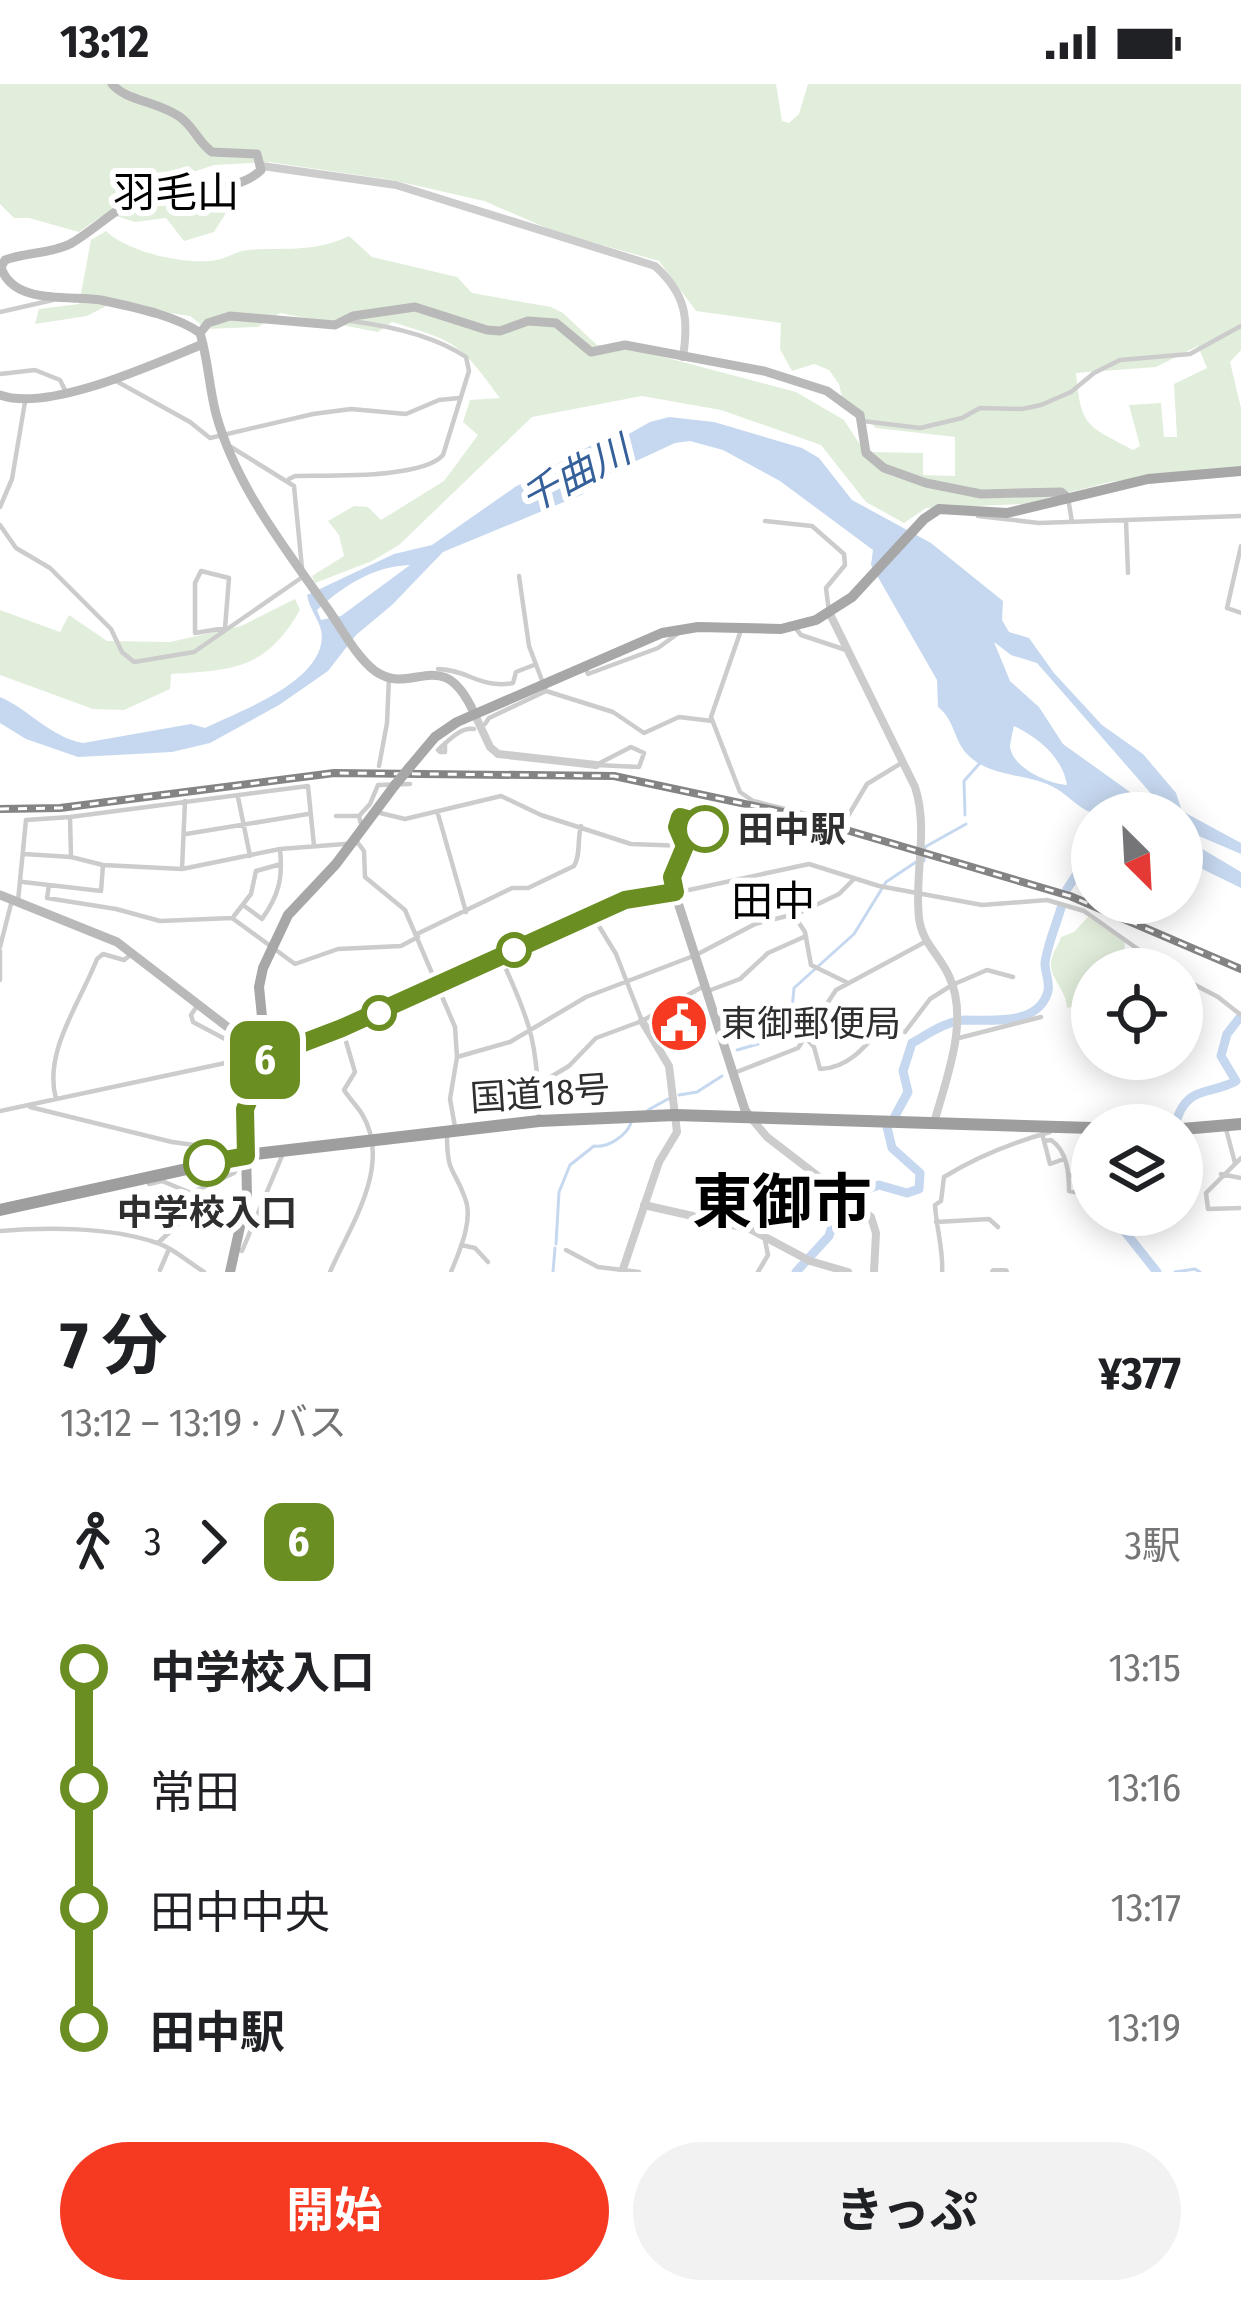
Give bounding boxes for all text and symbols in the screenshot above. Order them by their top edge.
text: 13:12 [60,15,149,69]
district label: 羽毛山 [113,168,239,218]
water label: 千曲川 [513,425,641,523]
north arrow [1071,792,1203,924]
map controls [1071,792,1203,1236]
marker: 田中駅 [683,807,727,851]
place label: 田中駅 [738,808,846,852]
district label: 田中 [731,877,815,927]
unlabelled marker [498,934,530,966]
button: locate [1071,948,1203,1080]
public building icon: 東御郵便局 [648,992,710,1054]
unlabelled marker [363,997,395,1029]
place label: 東御郵便局 [721,1002,901,1046]
line badge: 6 [226,1021,304,1099]
text: 6 [254,1035,276,1085]
street label: 国道18号 [469,1067,611,1121]
button: layers [1071,1104,1203,1236]
marker: 中学校入口 [185,1141,229,1185]
district label: 東御市 [692,1167,872,1239]
place label: 中学校入口 [117,1191,297,1235]
text: 7 分 [60,1306,168,1385]
text: ¥377 [1099,1347,1181,1401]
text: 13:12 – 13:19 · バス [60,1400,347,1446]
icon: walk [60,1509,126,1575]
icon: forward [180,1509,246,1575]
text: 6 [288,1517,310,1567]
text: 3 [144,1519,162,1565]
text: 3駅 [1124,1523,1181,1569]
text: 13:15 [1108,1645,1181,1691]
text: 中学校入口 [150,1646,375,1700]
text: 13:16 [1107,1765,1181,1811]
text: 常田 [150,1766,240,1820]
text: 13:17 [1111,1885,1181,1931]
text: 田中中央 [150,1886,330,1940]
text: 13:19 [1107,2005,1181,2051]
text: 田中駅 [150,2006,285,2060]
button: 開始 [60,2142,609,2280]
button: きっぷ [633,2142,1181,2280]

